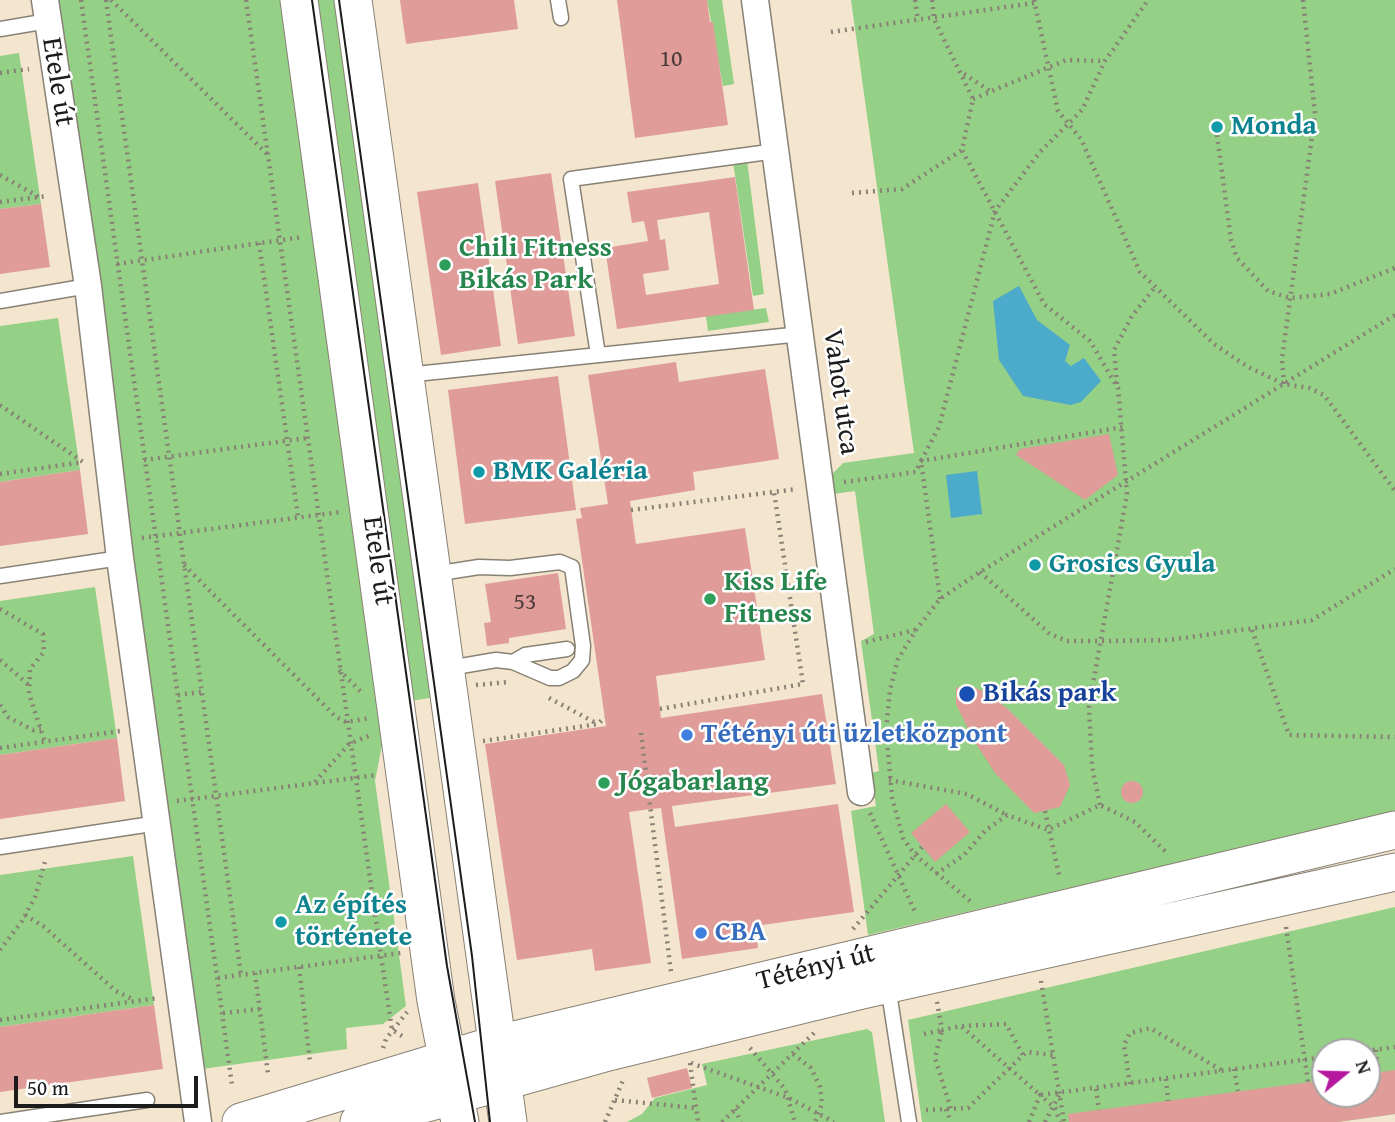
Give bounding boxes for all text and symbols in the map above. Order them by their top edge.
street label: Etele út [33,35,81,129]
house number: 10 [659,46,683,74]
place label: Monda [1231,110,1317,144]
marker: Monda [1209,119,1225,135]
place label: Chili Fitness Bikás Park [459,232,612,298]
marker: Chili Fitness Bikás Park [437,257,453,273]
street label: Vahot utca [815,327,865,457]
place label: BMK Galéria [493,455,648,489]
marker: BMK Galéria [471,464,487,480]
street label: Etele út [354,514,400,608]
place label: Grosics Gyula [1049,548,1216,582]
marker: Grosics Gyula [1027,557,1043,573]
place label: Kiss Life Fitness [724,566,827,632]
house number: 53 [513,589,537,617]
marker: Kiss Life Fitness [702,591,718,607]
place label: Bikás park [983,677,1117,711]
marker: Bikás park [957,684,977,704]
place label: Tétényi úti üzletközpont [701,718,1007,752]
marker: Tétényi úti üzletközpont [679,727,695,743]
place label: Jógabarlang [618,766,769,800]
marker: Jógabarlang [596,775,612,791]
place label: Az építés története [295,889,412,955]
marker: Az építés története [273,914,289,930]
place label: CBA [715,916,766,950]
marker: CBA [693,925,709,941]
street label: Tétényi út [753,937,879,999]
north arrow [1311,1038,1381,1108]
text: N [1349,1056,1379,1077]
scale bar [18,1062,201,1106]
text: 50 m [27,1072,69,1103]

